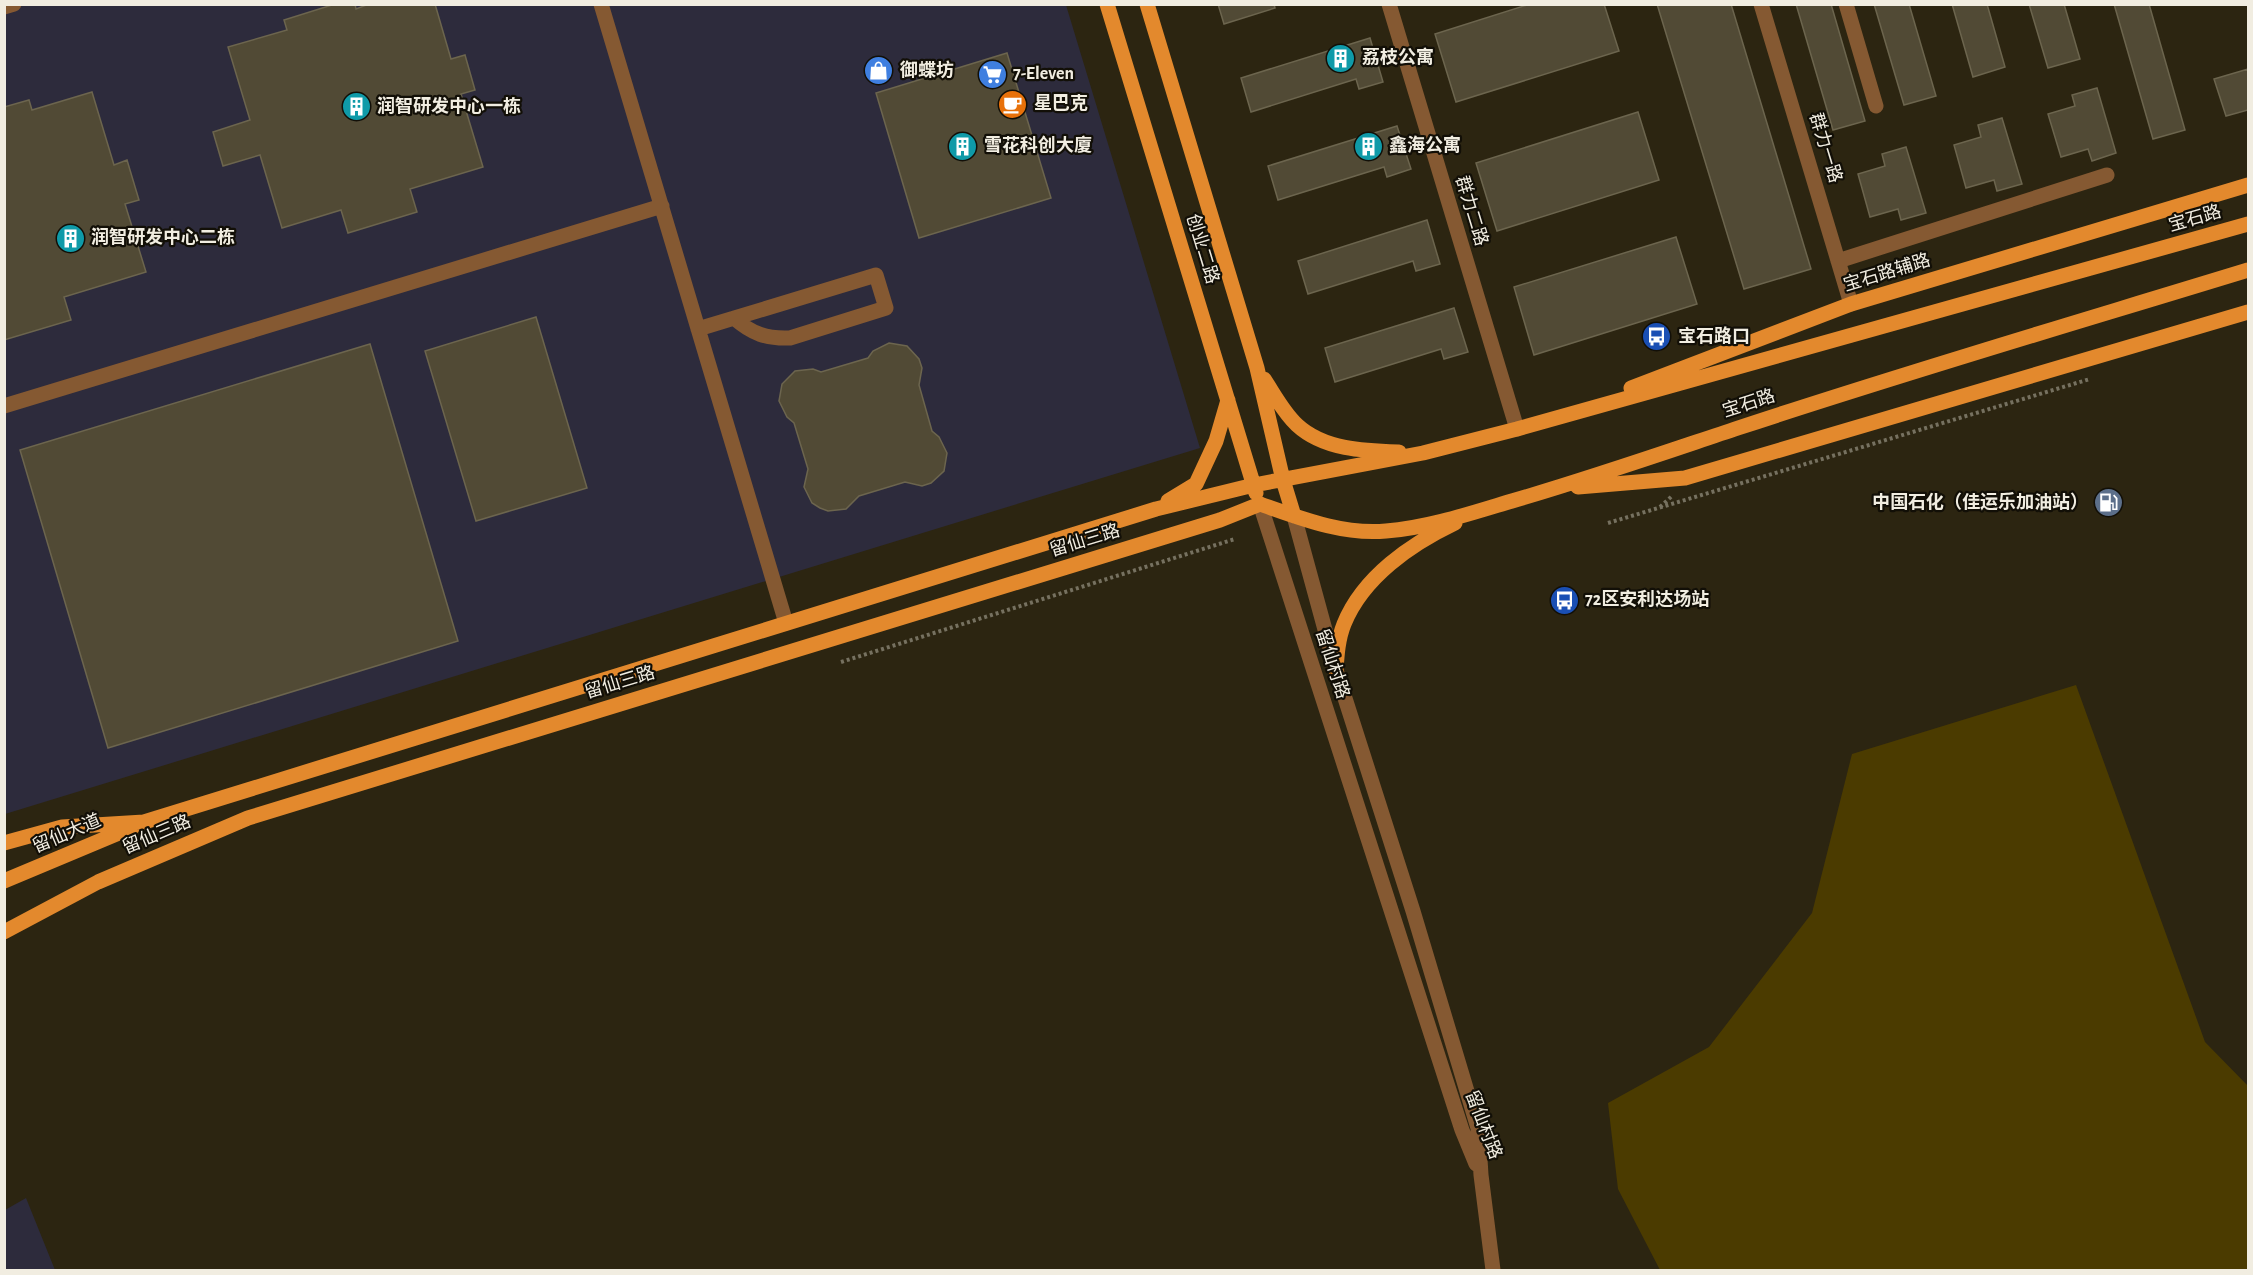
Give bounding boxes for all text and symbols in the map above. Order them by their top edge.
building icon: 荔枝公寓 [1325,42,1357,74]
place label: 荔枝公寓 [1362,47,1434,67]
shop icon: 御蝶坊 [863,55,895,87]
supermarket icon: 7-Eleven [976,58,1008,90]
place label: 御蝶坊 [899,60,954,80]
place label: 7-Eleven [1013,65,1074,83]
cafe icon: 星巴克 [997,88,1029,120]
building icon: 润智研发中心一栋 [340,91,372,123]
place label: 星巴克 [1034,94,1088,113]
place label: 润智研发中心一栋 [377,96,521,116]
street label: 群力一路 [1806,110,1846,185]
building icon: 雪花科创大廈 [947,130,979,162]
building icon: 鑫海公寓 [1352,130,1384,162]
place label: 雪花科创大廈 [984,135,1092,155]
place label: 鑫海公寓 [1389,135,1461,155]
street label: 群力二路 [1452,173,1492,248]
street label: 宝石路 [2166,201,2223,235]
street label: 创业二路 [1183,211,1223,286]
building icon: 润智研发中心二栋 [54,222,86,254]
place label: 润智研发中心二栋 [91,227,235,247]
street label: 宝石路辅路 [1841,249,1933,295]
bus stop icon: 宝石路口 [1641,321,1673,353]
place label: 宝石路口 [1678,326,1750,346]
street label: 宝石路 [1720,385,1777,421]
fuel station icon: 中国石化（佳运乐加油站） [2093,487,2125,519]
place label: 中国石化（佳运乐加油站） [1872,492,2088,512]
street label: 留仙三路 [1047,520,1122,560]
bus stop icon: 72区安利达场站 [1548,584,1580,616]
place label: 72区安利达场站 [1585,589,1709,609]
street label: 留仙村路 [1312,626,1354,701]
street label: 留仙三路 [582,662,657,702]
street label: 留仙大道 [30,810,104,856]
street label: 留仙三路 [120,811,194,857]
street label: 留仙村路 [1462,1087,1506,1162]

